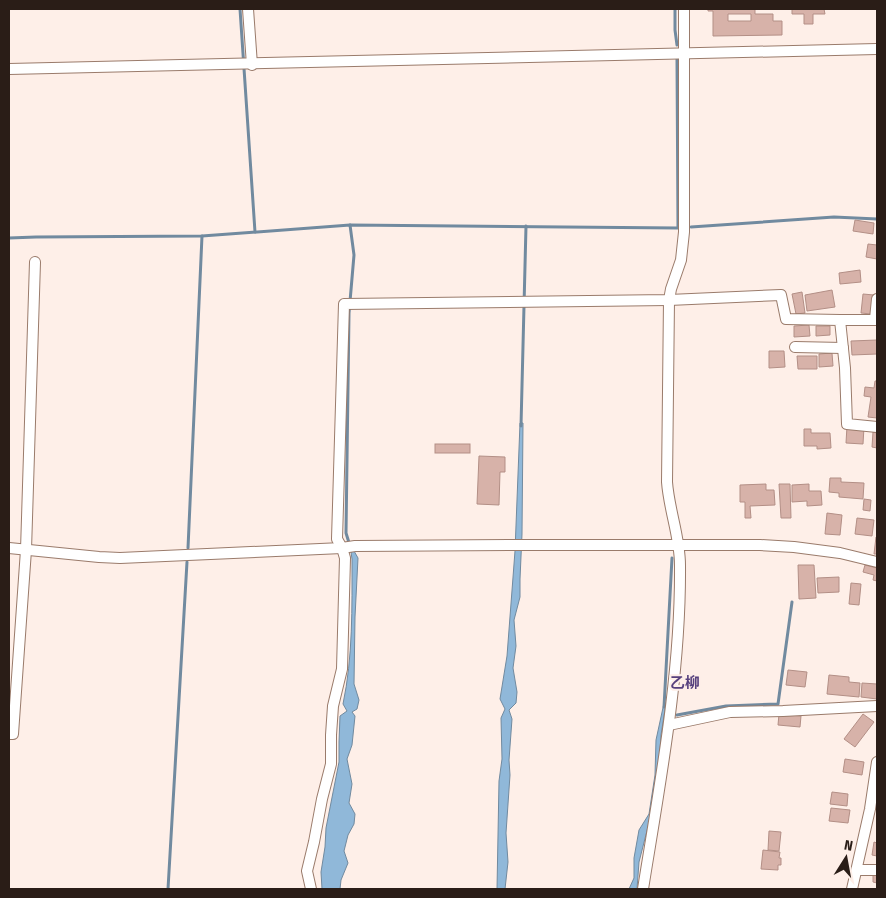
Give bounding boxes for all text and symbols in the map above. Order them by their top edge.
district label: 乙柳 [670,674,700,692]
north arrow [821,833,871,883]
text: N [843,837,854,855]

